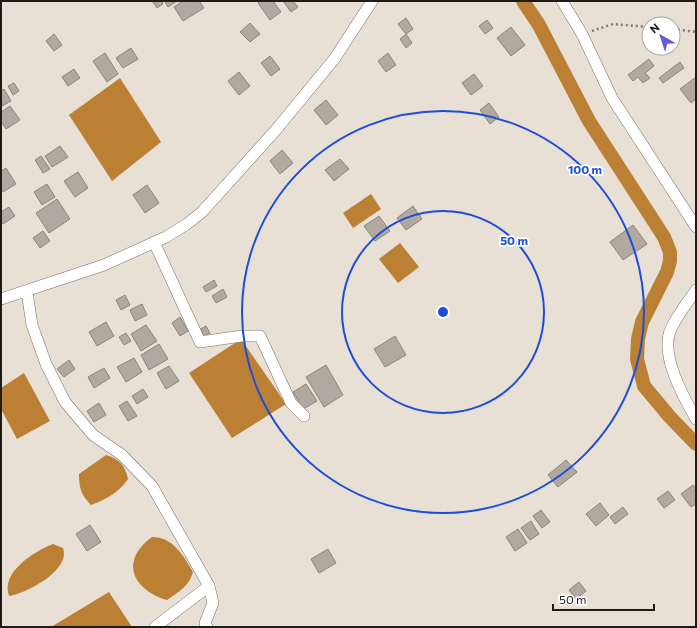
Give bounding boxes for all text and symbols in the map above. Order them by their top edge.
north arrow [641,16,681,56]
text: N [647,20,662,35]
text: 100 m [568,162,602,176]
text: 50 m [500,233,528,247]
centre of rings [436,305,450,319]
scale bar [553,586,654,612]
text: 50 m [559,592,587,606]

